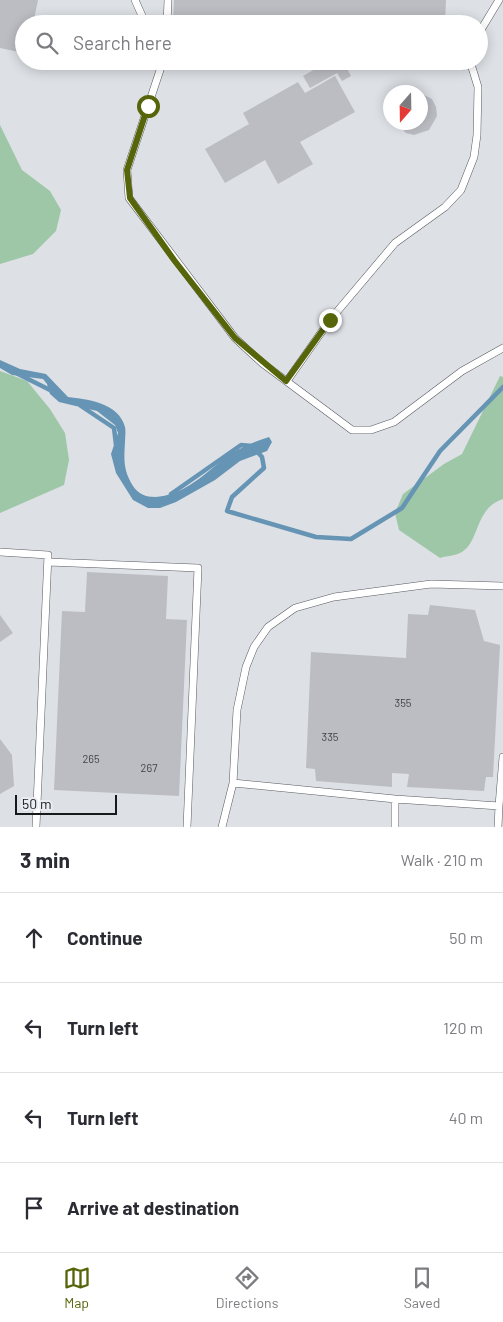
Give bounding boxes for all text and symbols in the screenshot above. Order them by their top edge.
search box [15,15,488,70]
icon: search [33,29,61,57]
text: Search here [73,31,172,54]
north arrow [383,85,428,130]
route start [137,95,160,118]
route end [319,309,342,332]
house number: 355 [395,696,412,709]
house number: 335 [322,730,339,743]
house number: 265 [82,752,100,765]
house number: 267 [141,761,157,774]
scale bar [15,792,118,815]
text: 50 m [22,795,51,812]
text: 3 min [20,847,70,872]
text: Walk · 210 m [401,850,483,869]
icon: ahead [20,924,48,952]
text: Continue [67,926,143,949]
text: 50 m [449,928,483,947]
icon: left [20,1014,48,1042]
text: Turn left [67,1016,138,1039]
text: 120 m [443,1018,483,1037]
icon: left [20,1104,48,1132]
text: Turn left [67,1106,138,1129]
text: 40 m [449,1108,483,1127]
icon: arrive [20,1194,48,1222]
text: Arrive at destination [67,1196,239,1219]
tab: Map [63,1264,91,1311]
tab: Directions [216,1264,278,1311]
tab: Saved [404,1264,440,1311]

